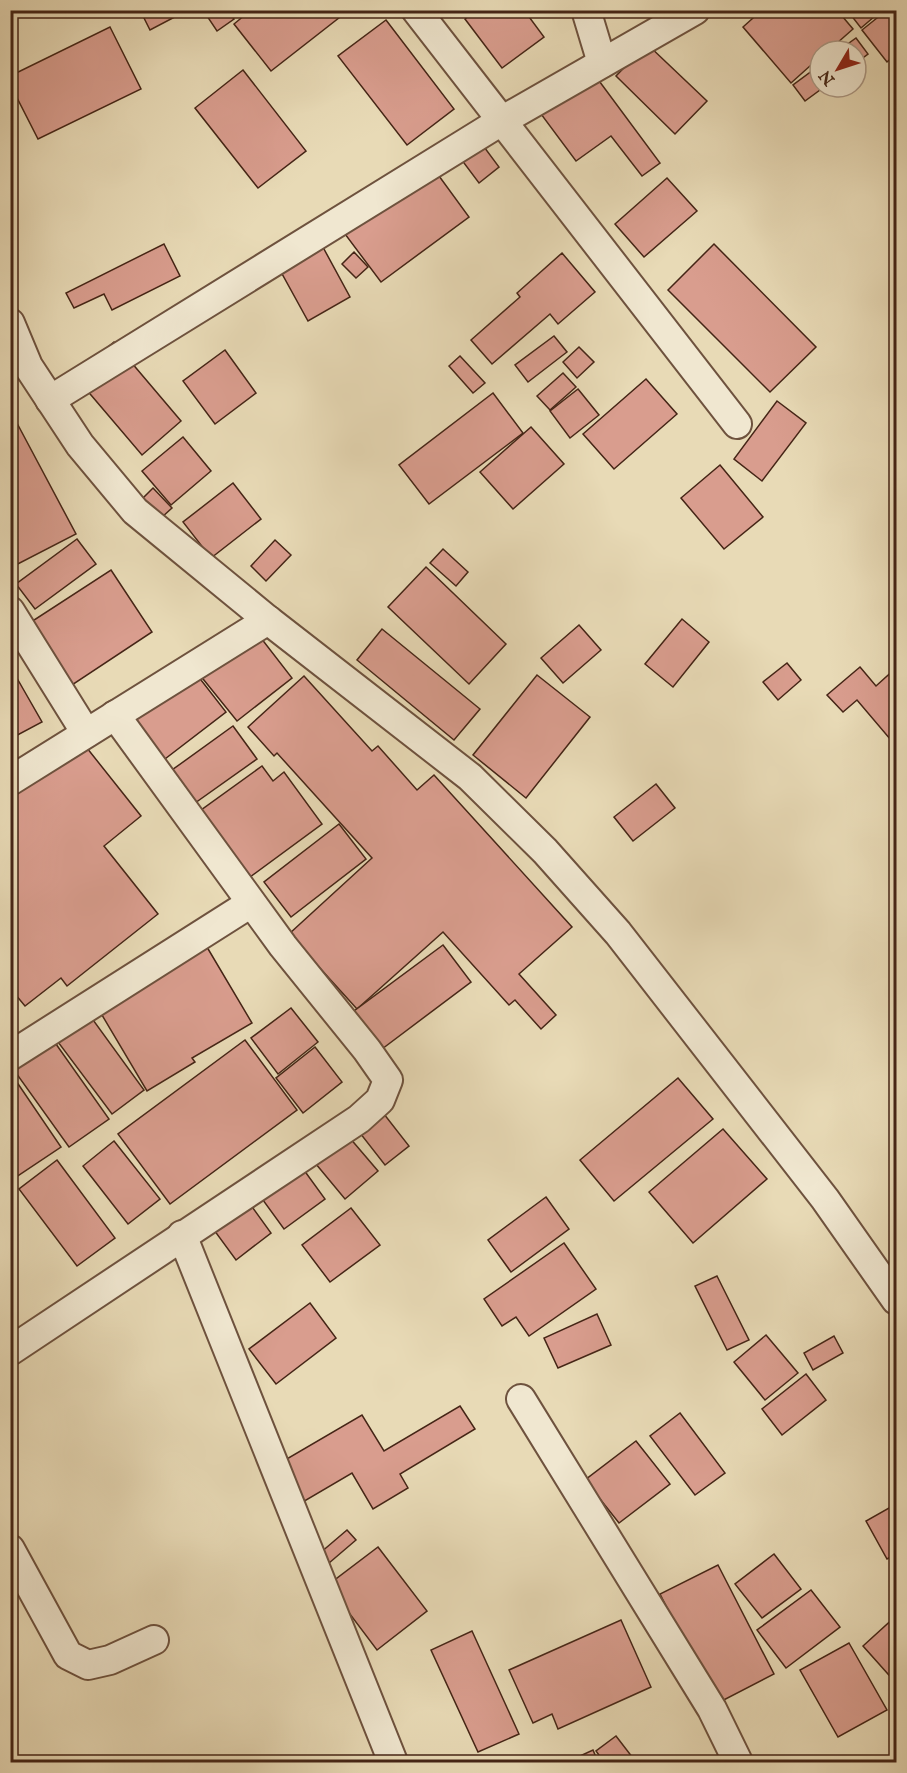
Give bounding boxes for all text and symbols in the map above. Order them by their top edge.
north arrow [808,39,868,99]
text: N [816,65,841,90]

